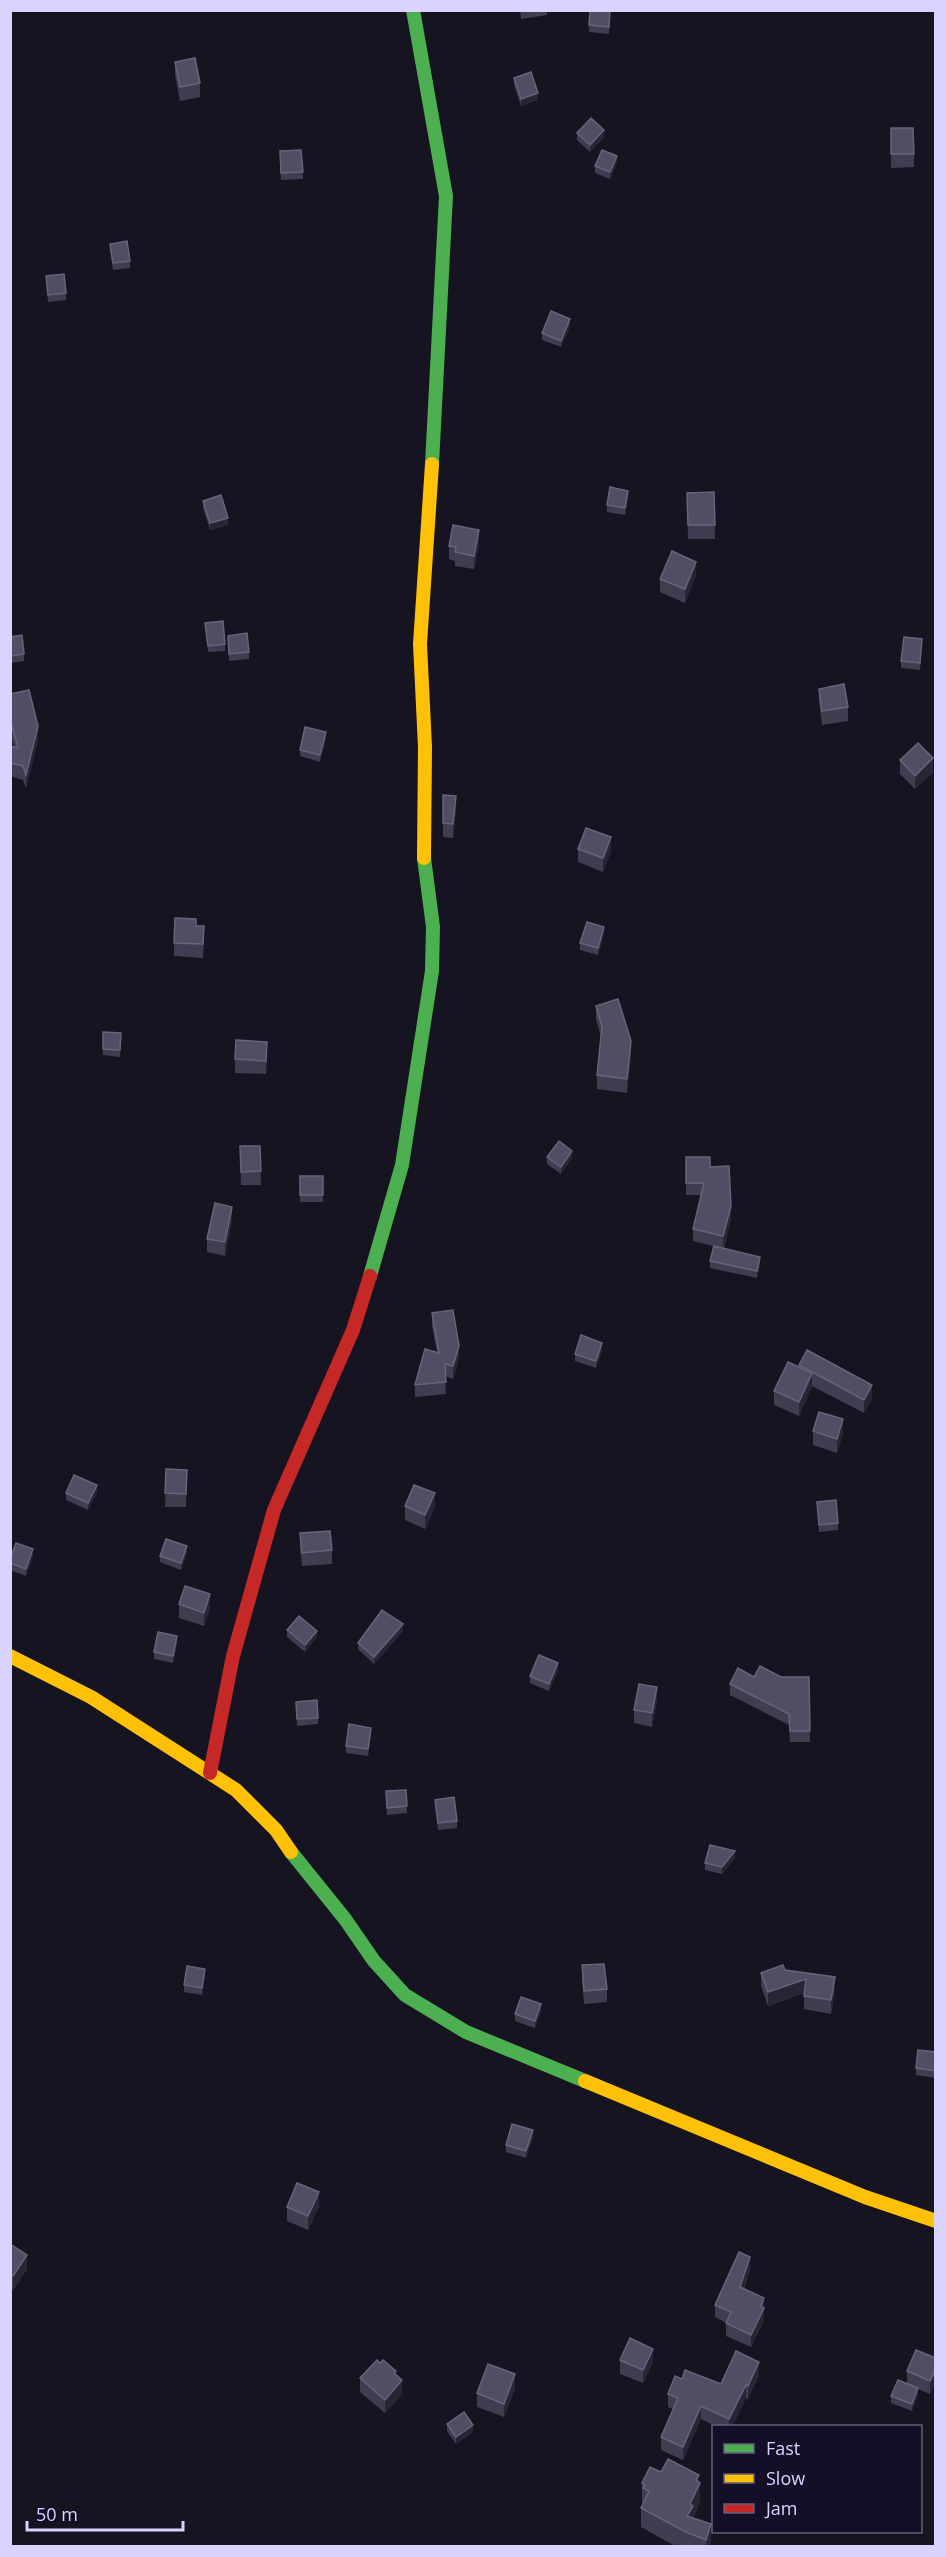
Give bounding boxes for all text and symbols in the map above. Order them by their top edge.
legend [712,2425,922,2533]
text: Fast [766,2436,800,2460]
text: Slow [766,2466,805,2490]
scale bar [27,2494,183,2532]
text: Jam [764,2496,798,2520]
text: 50 m [36,2502,78,2526]

